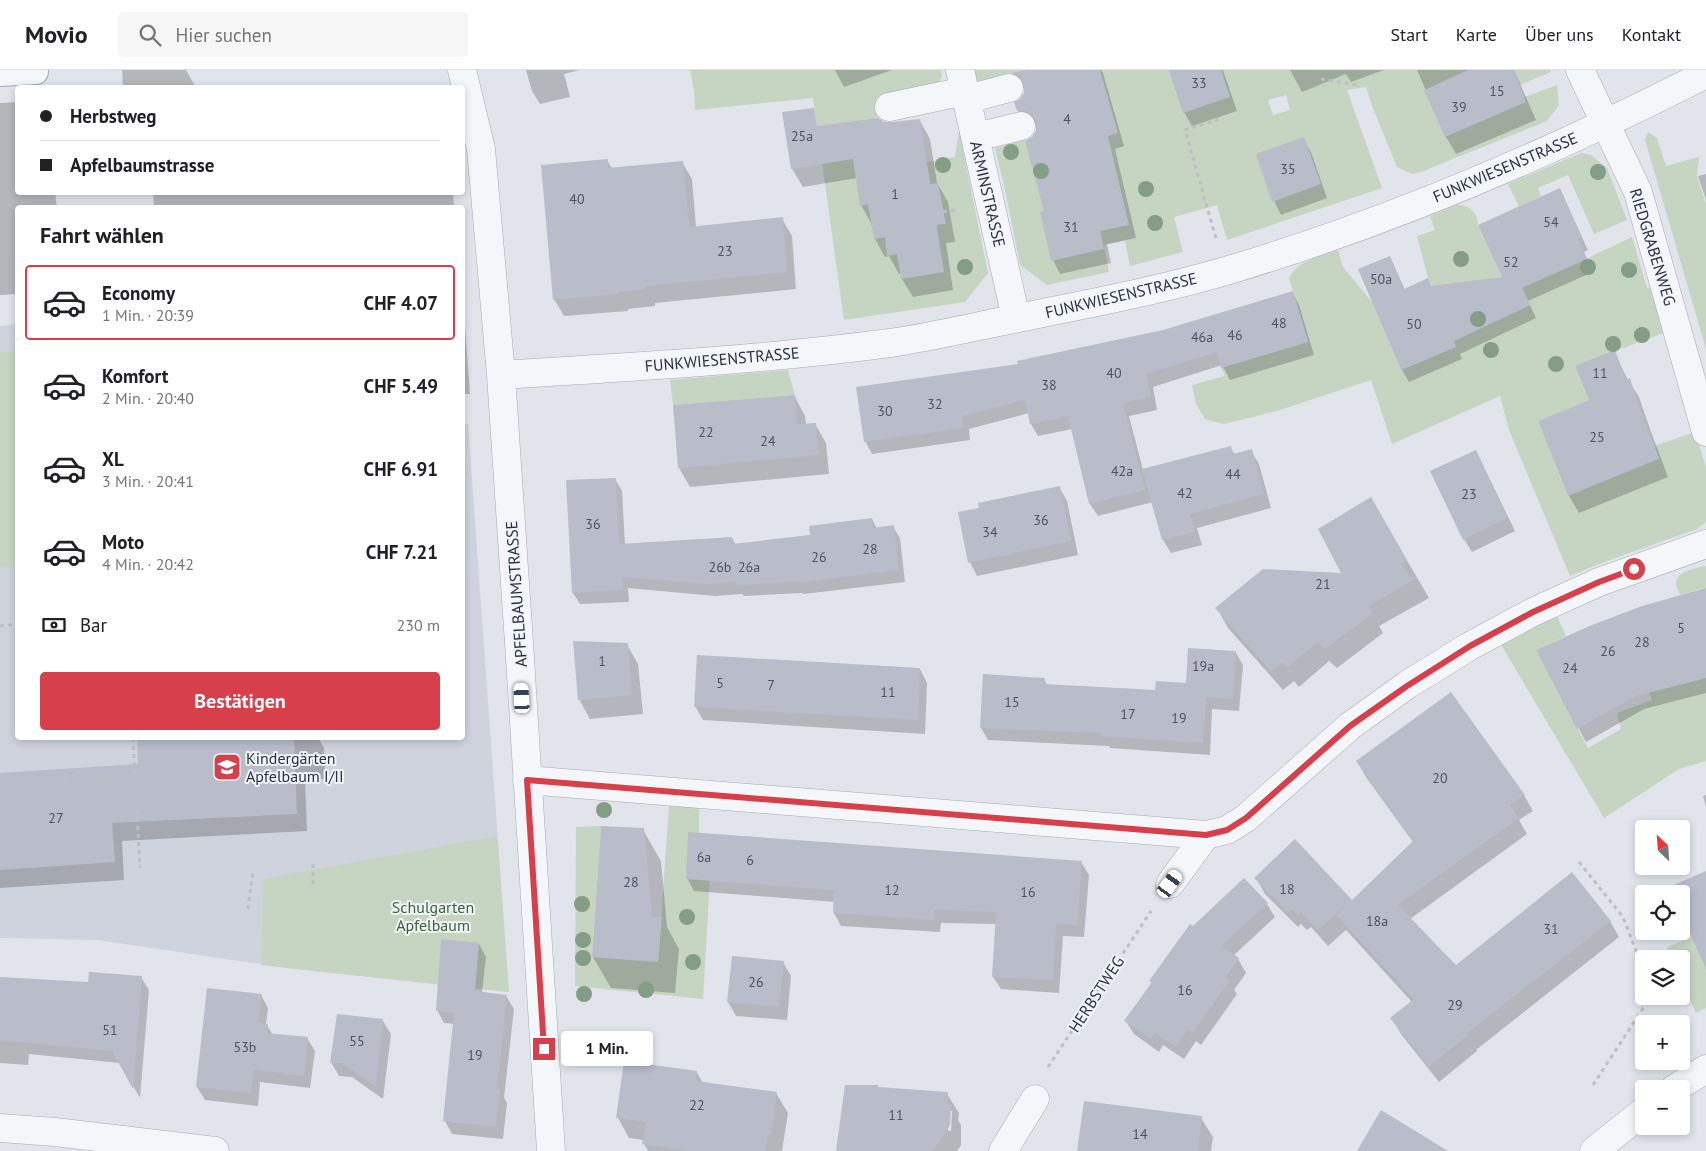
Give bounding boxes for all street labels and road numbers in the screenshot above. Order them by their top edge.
street label: FUNKWIESENSTRASSE [1430,128,1580,206]
street label: ARMINSTRASSE [966,139,1010,249]
street label: RIEDGRABENWEG [1626,186,1680,308]
street label: FUNKWIESENSTRASSE [1043,268,1199,322]
street label: FUNKWIESENSTRASSE [644,342,800,376]
street label: APFELBAUMSTRASSE [501,520,531,668]
street label: HERBSTWEG [1064,952,1128,1036]

